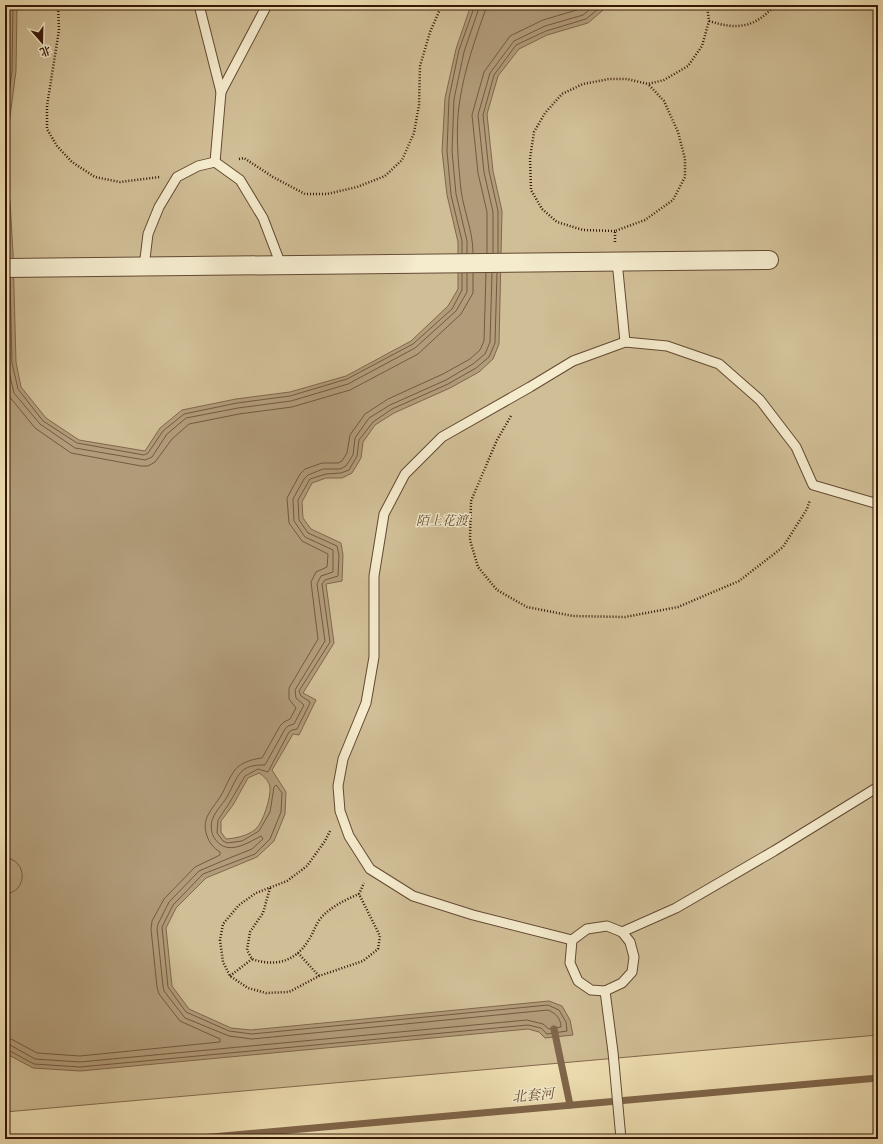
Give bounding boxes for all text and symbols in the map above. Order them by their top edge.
north arrow [22,22,62,62]
text: 北 [38,42,53,61]
park label: 陌上花渡 [416,511,470,530]
water label: 北套河 [511,1083,558,1107]

